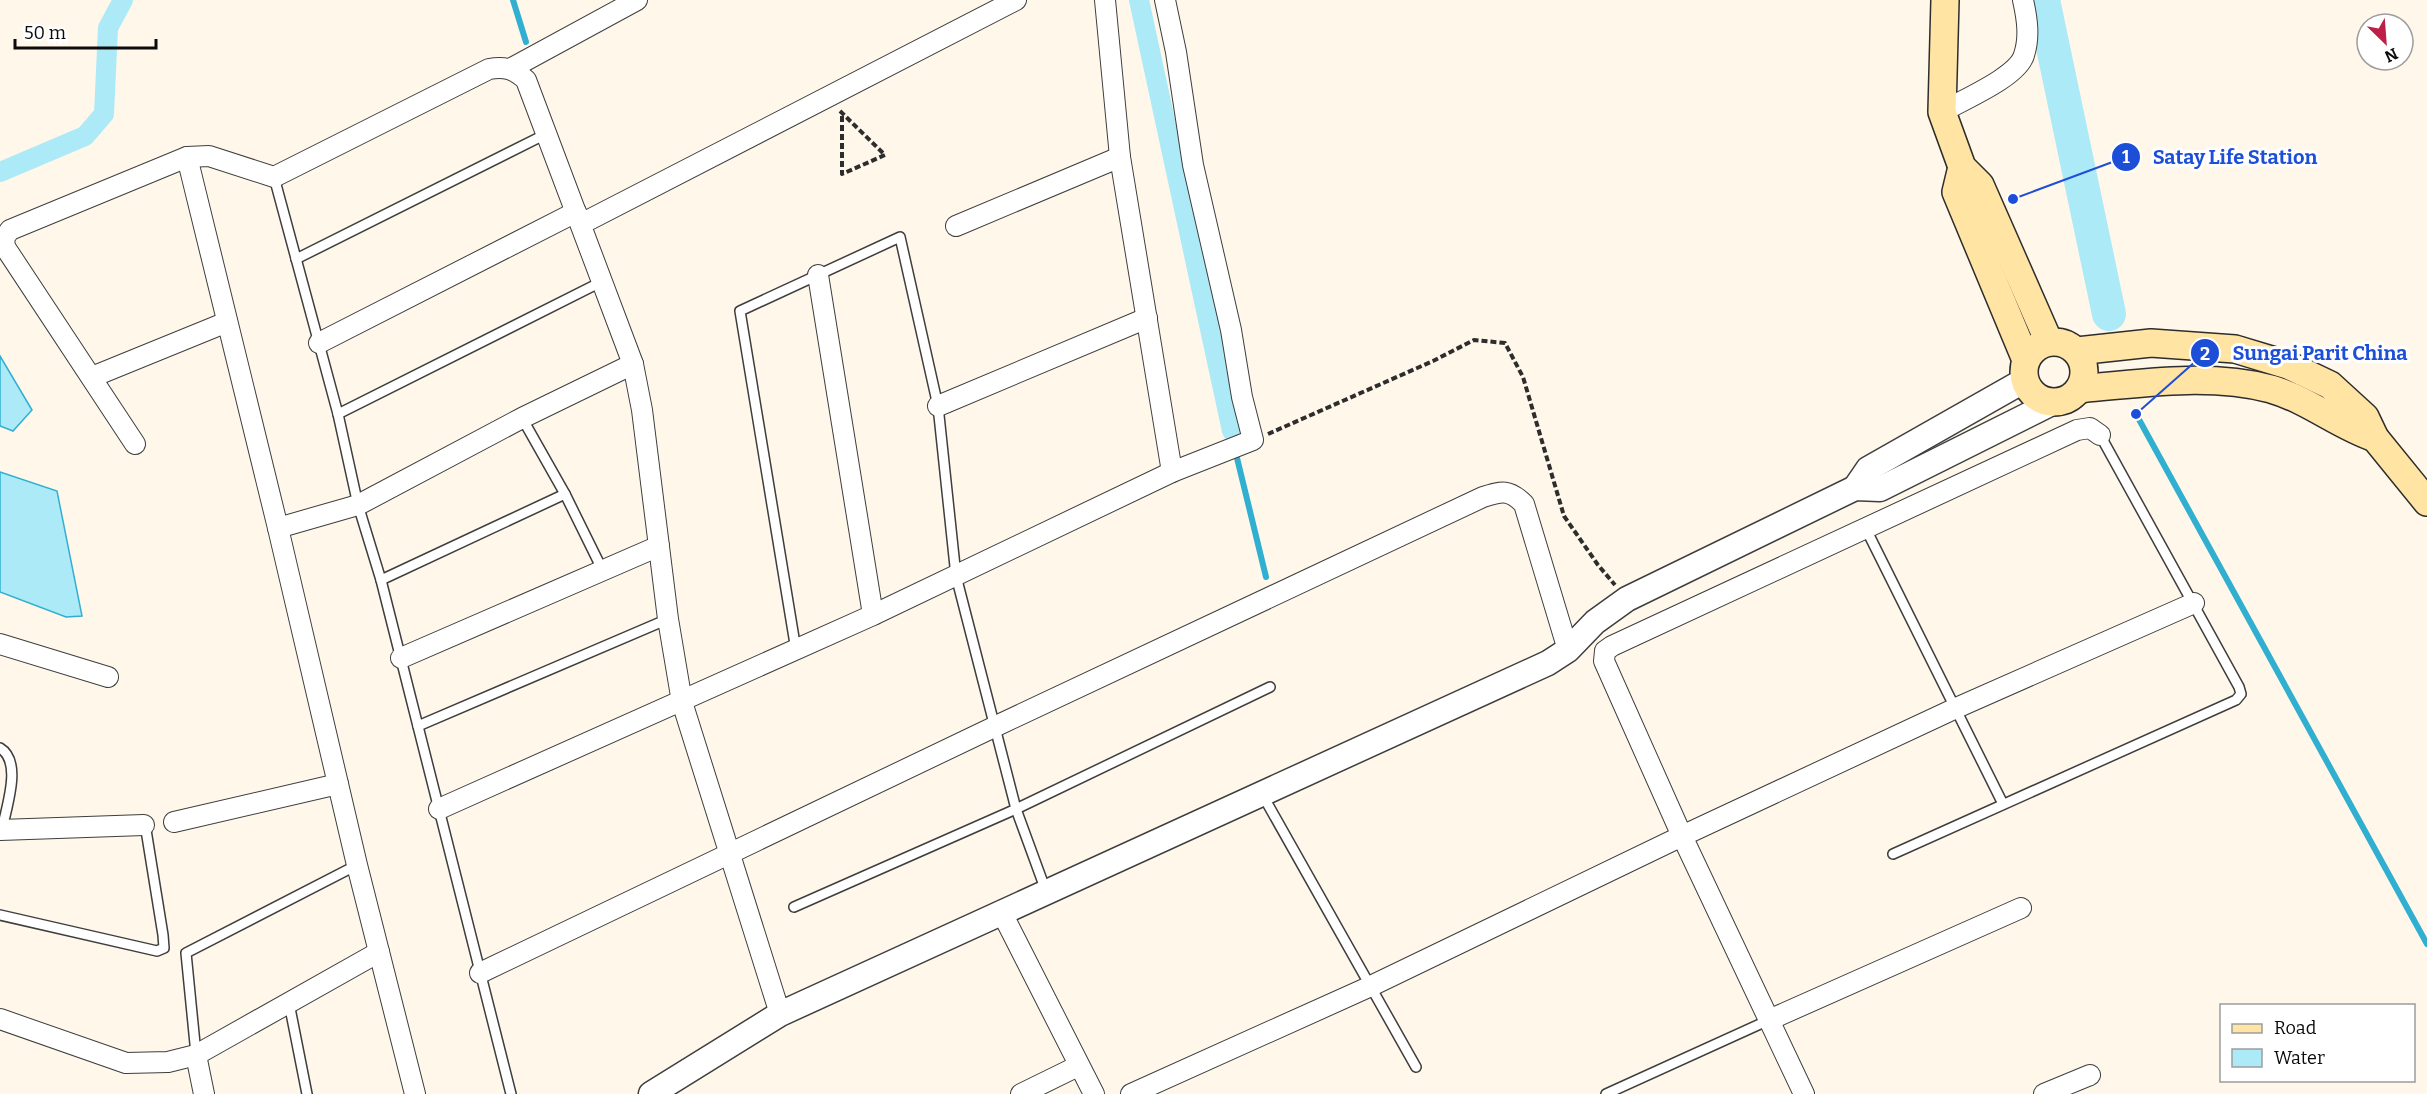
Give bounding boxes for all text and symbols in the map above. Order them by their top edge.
scale bar [15,12,156,50]
north arrow [2355,12,2415,72]
text: 50 m [24,22,66,44]
text: N [2382,44,2401,66]
callout: Satay Life Station [2111,138,2330,176]
text: Satay Life Station [2153,145,2317,169]
text: 1 [2122,146,2130,168]
callout: Sungai Parit China [2190,334,2420,372]
text: Sungai Parit China [2232,341,2408,365]
text: 2 [2200,343,2210,365]
legend [2220,1004,2415,1082]
text: Road [2274,1017,2317,1039]
text: Water [2274,1047,2325,1069]

